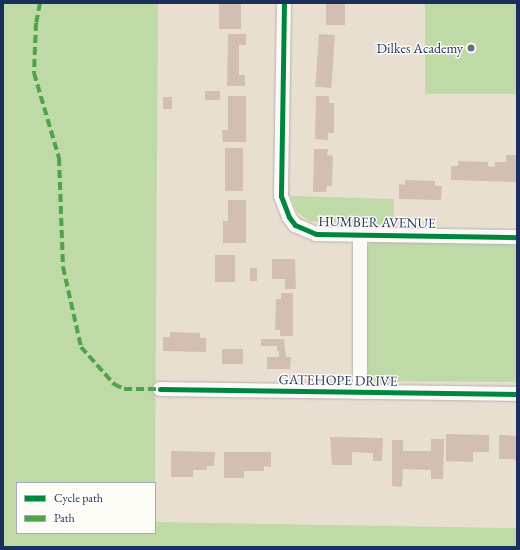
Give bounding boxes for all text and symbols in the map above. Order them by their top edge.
place label: Dilkes Academy [377,40,463,56]
marker: Dilkes Academy [466,43,476,53]
street label: HUMBER AVENUE [318,213,436,231]
street label: GATEHOPE DRIVE [278,371,398,389]
legend [16,482,156,534]
text: Cycle path [54,490,103,506]
text: Path [54,510,75,526]

